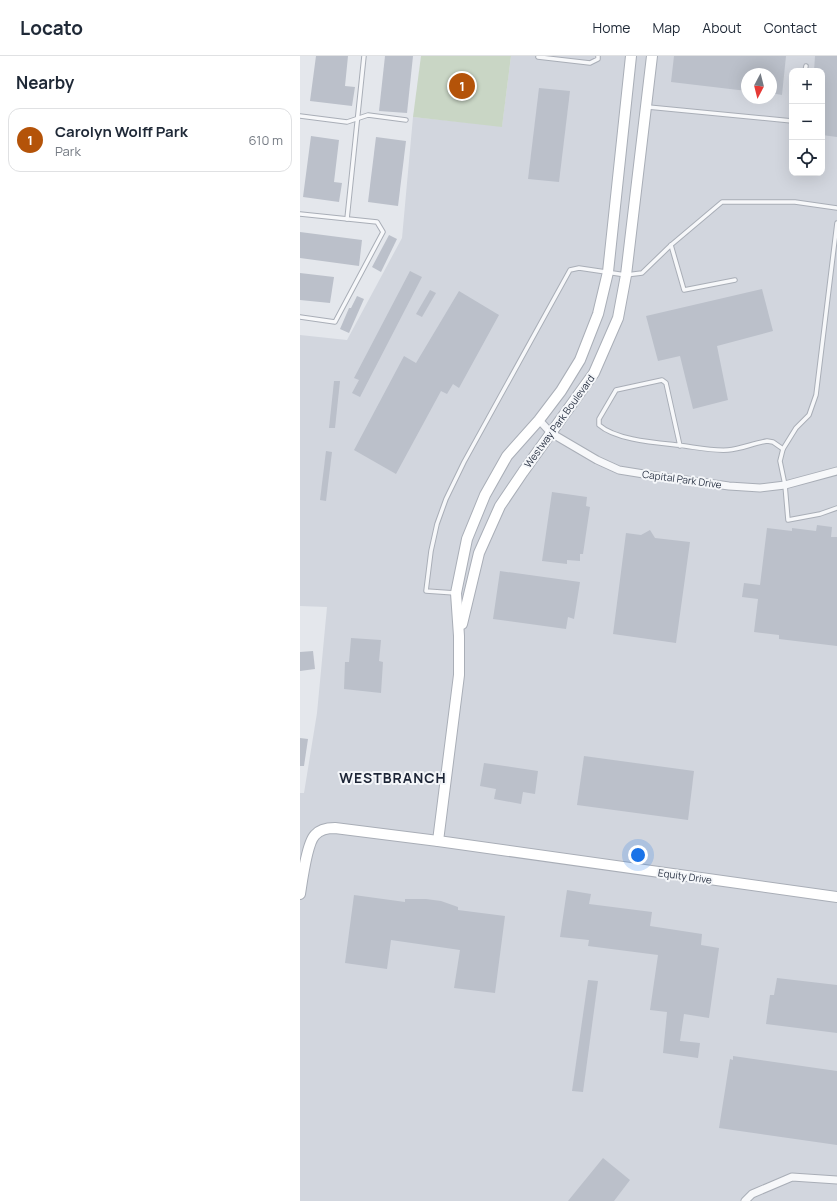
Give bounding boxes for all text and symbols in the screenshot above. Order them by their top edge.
text: Locato [20,15,83,41]
text: Home [593,18,630,37]
text: Map [652,18,680,37]
text: About [702,18,742,37]
text: Contact [764,18,817,37]
north arrow [741,68,777,104]
map controls [789,68,825,176]
button: + [789,68,825,104]
text: Nearby [16,71,74,94]
pin: 1 [449,71,475,101]
button: − [789,104,825,140]
text: Carolyn Wolff Park [55,121,188,142]
text: 1 [27,131,33,149]
text: 610 m [249,131,283,149]
button: locate [789,140,825,176]
text: Park [55,142,81,160]
street label: Westway Park Boulevard [521,372,597,470]
street label: Capital Park Drive [641,466,723,492]
district label: WESTBRANCH [339,768,447,787]
your location [628,845,648,865]
street label: Equity Drive [657,865,713,887]

